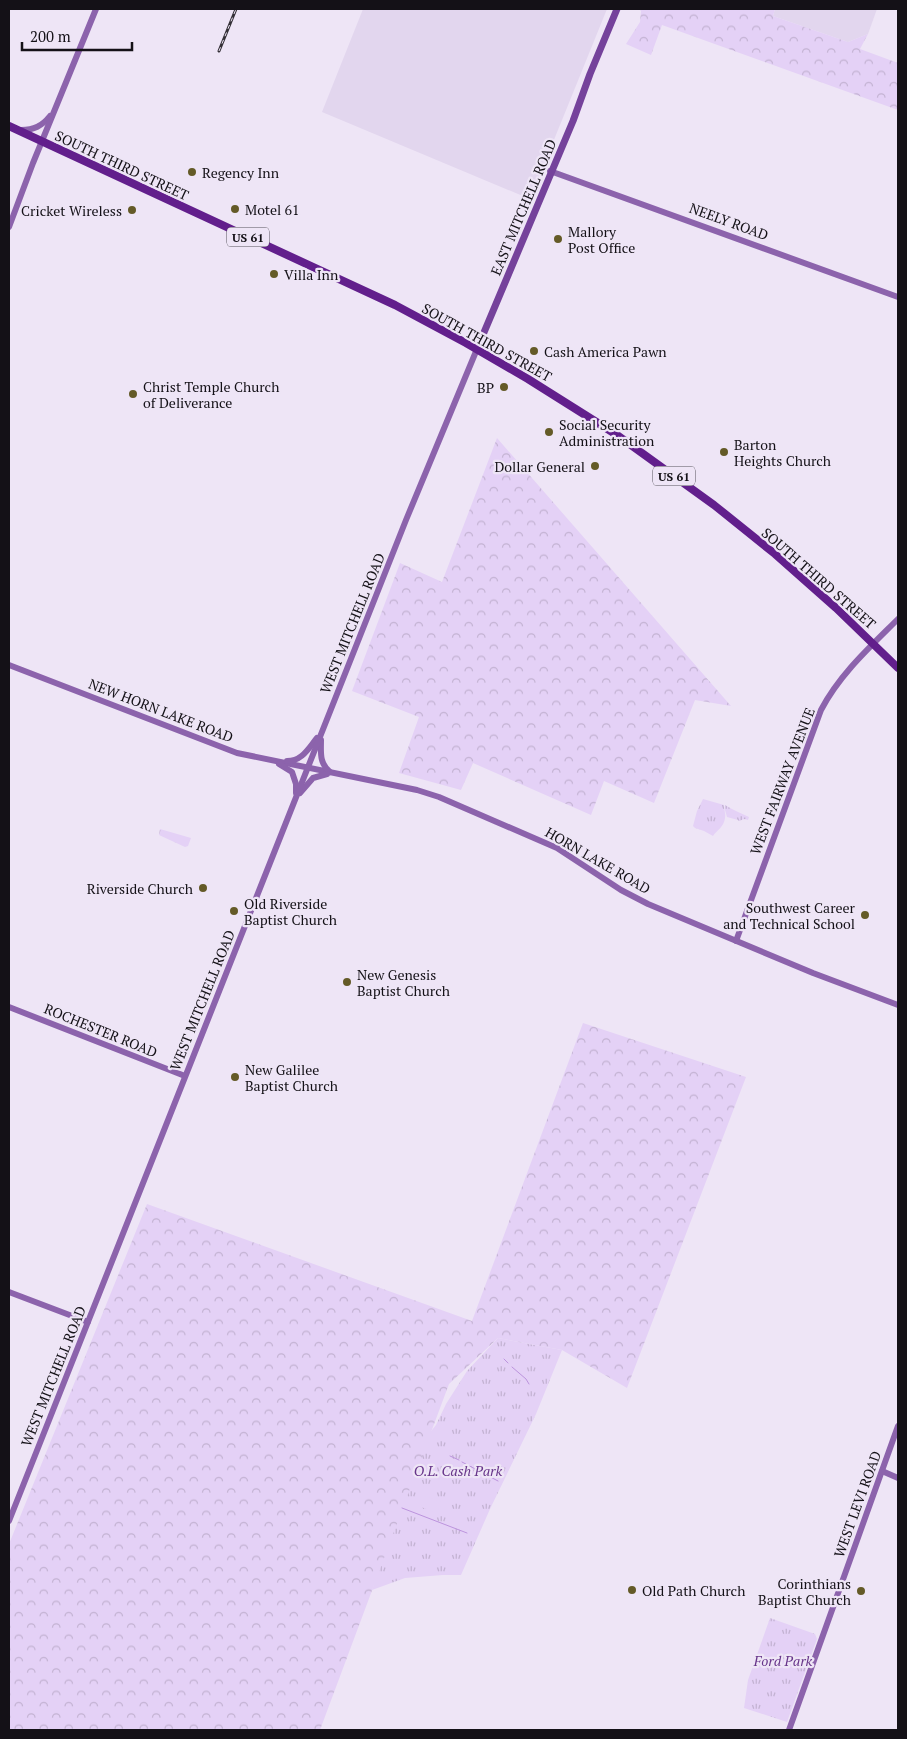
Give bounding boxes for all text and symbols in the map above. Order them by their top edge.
scale bar [22,20,132,52]
text: 200 m [30,26,71,46]
street label: SOUTH THIRD STREET [52,126,192,205]
street label: EAST MITCHELL ROAD [486,136,560,278]
place label: Regency Inn [202,163,280,182]
marker: Regency Inn [186,166,198,178]
street label: NEELY ROAD [687,198,771,244]
place label: Motel 61 [245,200,300,219]
place label: Cricket Wireless [21,201,122,220]
marker: Motel 61 [229,203,241,215]
marker: Cricket Wireless [126,204,138,216]
place label: Mallory Post Office [568,222,635,257]
road number: US 61 [227,228,269,246]
marker: Mallory Post Office [552,233,564,245]
place label: Villa Inn [284,265,339,284]
marker: Villa Inn [268,268,280,280]
street label: SOUTH THIRD STREET [419,298,556,386]
place label: Cash America Pawn [544,342,667,361]
marker: Cash America Pawn [528,345,540,357]
place label: Christ Temple Church of Deliverance [143,377,279,412]
place label: BP [477,378,494,397]
marker: BP [498,381,510,393]
marker: Christ Temple Church of Deliverance [127,388,139,400]
place label: Social Security Administration [559,415,655,450]
marker: Social Security Administration [543,426,555,438]
place label: Barton Heights Church [734,435,831,470]
marker: Barton Heights Church [718,446,730,458]
place label: Dollar General [494,457,585,476]
marker: Dollar General [589,460,601,472]
road number: US 61 [653,466,695,486]
street label: SOUTH THIRD STREET [758,523,880,633]
street label: WEST MITCHELL ROAD [315,550,389,696]
street label: NEW HORN LAKE ROAD [86,674,236,746]
street label: WEST FAIRWAY AVENUE [745,705,819,857]
street label: HORN LAKE ROAD [542,822,654,898]
place label: Riverside Church [87,879,193,898]
marker: Riverside Church [197,882,209,894]
place label: Old Riverside Baptist Church [244,894,337,929]
place label: Southwest Career and Technical School [723,898,856,933]
marker: Old Riverside Baptist Church [228,905,240,917]
marker: Southwest Career and Technical School [859,909,871,921]
street label: WEST MITCHELL ROAD [165,927,239,1073]
place label: New Genesis Baptist Church [357,965,450,1000]
marker: New Genesis Baptist Church [341,976,353,988]
street label: ROCHESTER ROAD [42,999,160,1061]
place label: New Galilee Baptist Church [245,1060,338,1095]
marker: New Galilee Baptist Church [229,1071,241,1083]
street label: WEST MITCHELL ROAD [16,1303,90,1449]
street label: WEST LEVI ROAD [829,1448,885,1560]
park label: O.L. Cash Park [414,1461,503,1480]
place label: Corinthians Baptist Church [758,1574,851,1609]
place label: Old Path Church [642,1581,745,1600]
marker: Old Path Church [626,1584,638,1596]
marker: Corinthians Baptist Church [855,1585,867,1597]
park label: Ford Park [753,1651,813,1670]

